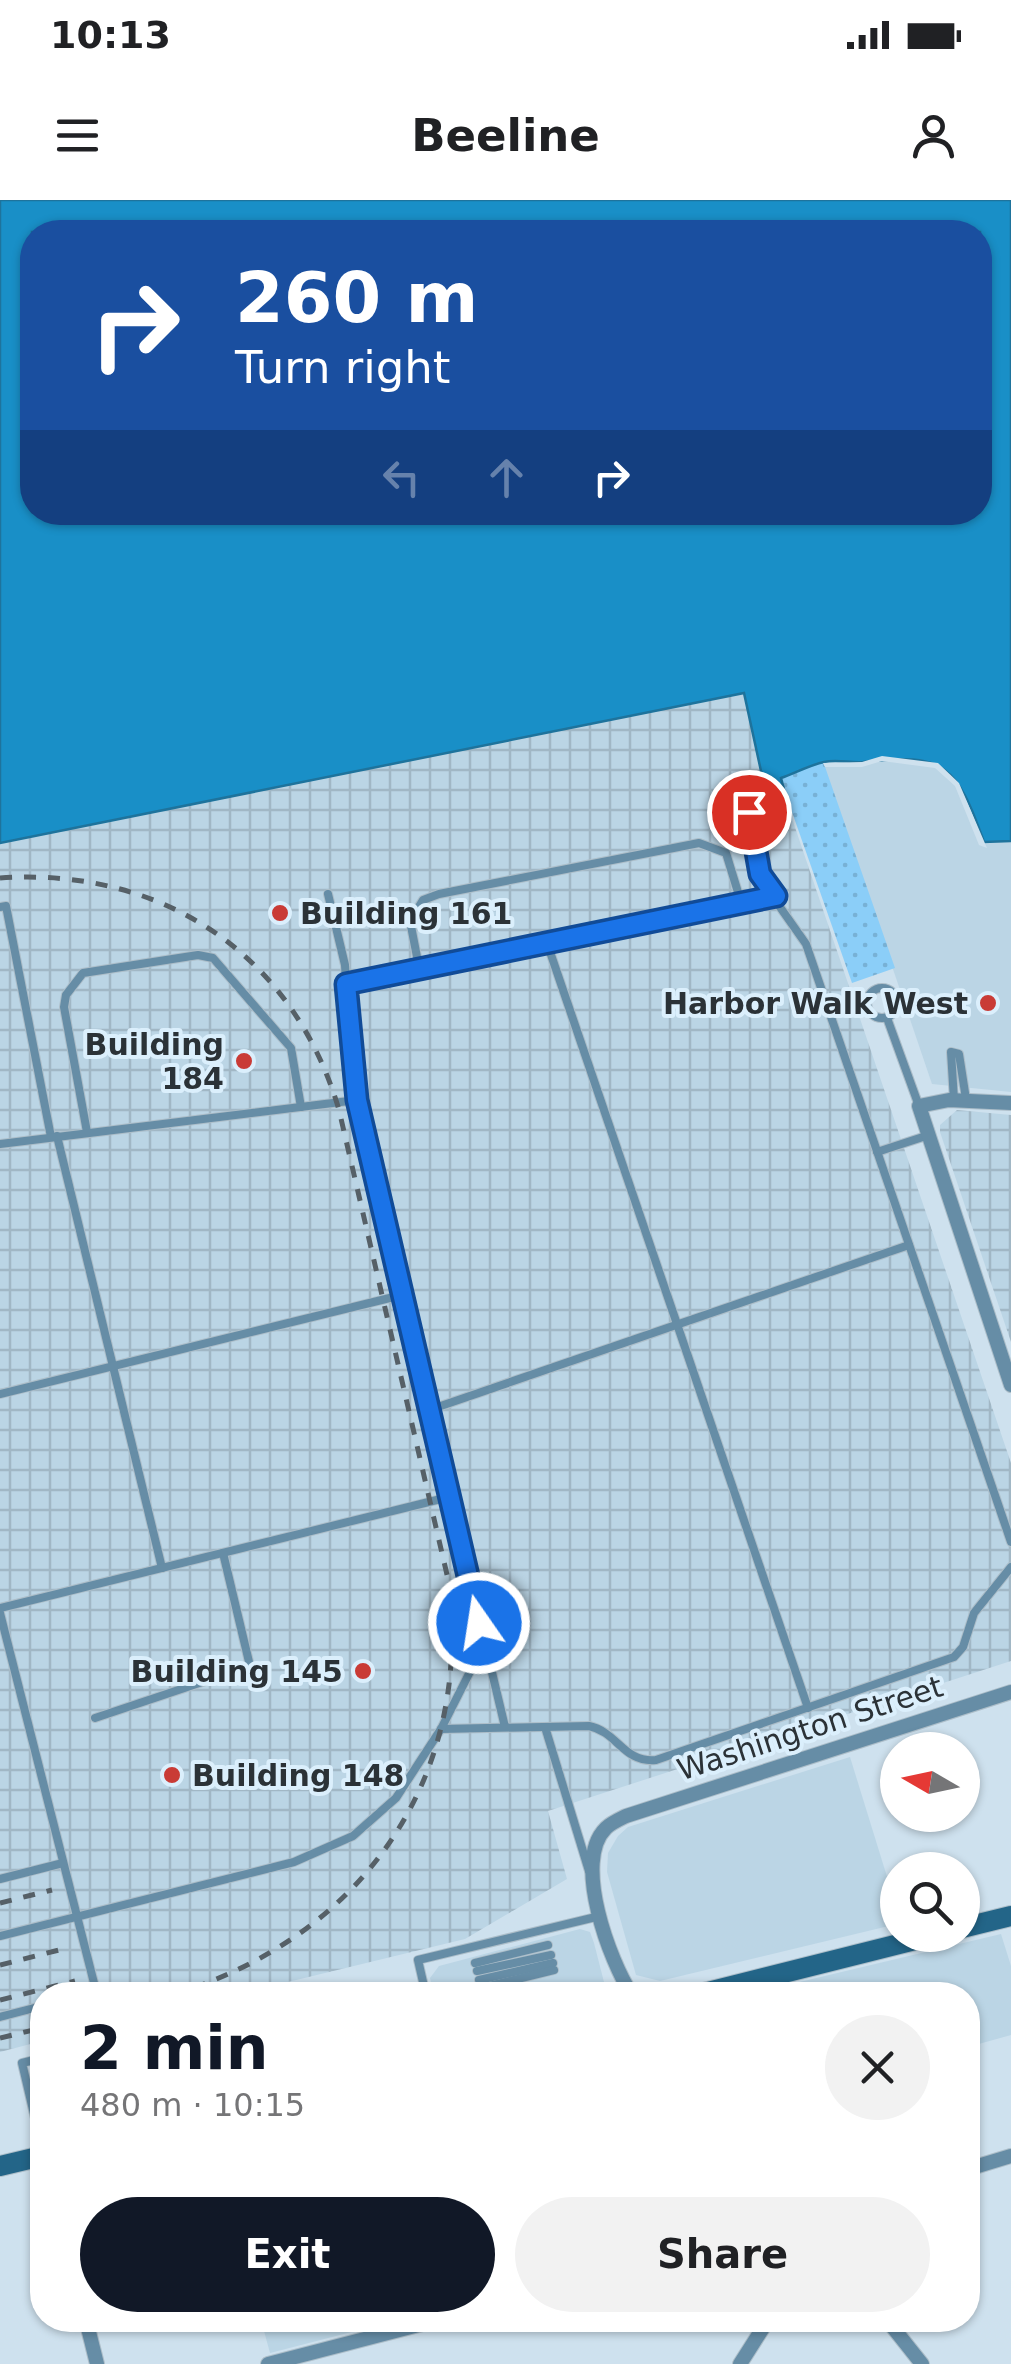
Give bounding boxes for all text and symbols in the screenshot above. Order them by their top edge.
text: 10:13 [50,13,171,57]
icon: menu [50,108,105,163]
icon: person [906,108,961,163]
text: Beeline [411,109,600,162]
text: 260 m [235,257,478,339]
icon: right [70,260,200,390]
text: Turn right [235,341,450,394]
icon: left [374,450,429,505]
icon: ahead [479,450,534,505]
icon: right [584,450,639,505]
pin [707,770,792,855]
icon: arrive [722,785,777,840]
place label: Building 161 [300,896,512,931]
marker: Building 161 [269,902,291,924]
place label: Harbor Walk West [663,986,968,1021]
marker: Harbor Walk West [977,992,999,1014]
place label: Building 184 [85,1027,224,1096]
marker: Building 184 [233,1050,255,1072]
position arrow [427,1571,531,1675]
place label: Building 145 [131,1654,343,1689]
marker: Building 145 [352,1660,374,1682]
street label: Washington Street [673,1668,947,1787]
north arrow [880,1732,980,1832]
map controls [880,1732,980,1952]
place label: Building 148 [192,1758,404,1793]
marker: Building 148 [161,1764,183,1786]
button: search [880,1852,980,1952]
text: 2 min [80,2013,268,2083]
button: close [825,2015,930,2120]
text: 480 m · 10:15 [80,2086,305,2124]
button: Exit [80,2197,495,2312]
button: Share [515,2197,930,2312]

